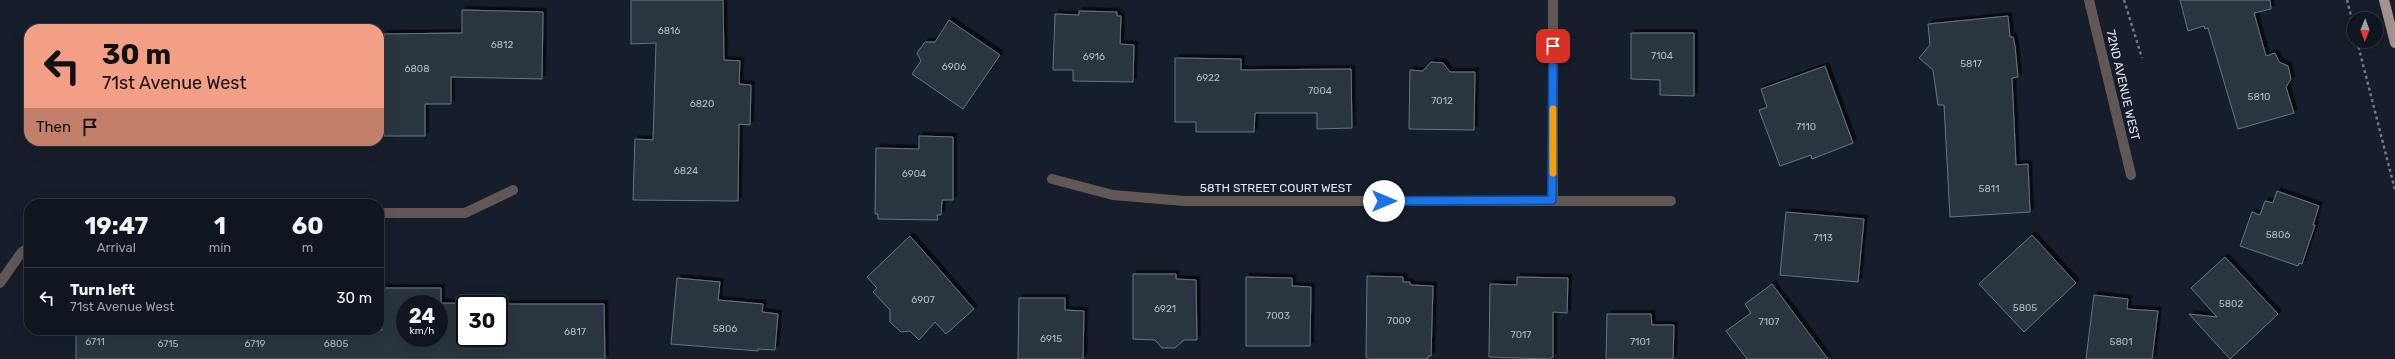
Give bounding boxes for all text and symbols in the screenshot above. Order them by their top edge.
north arrow [2347,12,2383,48]
map controls [2347,12,2383,48]
house number: 6816 [658,25,680,37]
street label: 72ND AVENUE WEST [2103,28,2143,142]
pin [1536,29,1570,63]
icon: arrive [1542,35,1564,57]
text: 30 m [102,38,171,71]
house number: 6812 [491,39,513,51]
icon: left [36,40,88,92]
house number: 7104 [1651,50,1673,62]
house number: 6916 [1083,51,1105,63]
house number: 5817 [1960,58,1982,70]
house number: 6906 [942,61,966,73]
house number: 6808 [404,63,430,75]
text: 71st Avenue West [102,72,247,94]
house number: 6922 [1196,72,1220,84]
house number: 7004 [1308,85,1332,97]
house number: 5810 [2248,91,2270,103]
house number: 7012 [1431,95,1453,107]
house number: 6820 [690,98,714,110]
icon: arrive [79,116,101,138]
text: Then [36,118,71,136]
house number: 7110 [1796,121,1816,133]
house number: 6824 [674,165,698,177]
house number: 6904 [902,168,926,180]
position arrow [1363,180,1405,222]
street label: 58TH STREET COURT WEST [1200,181,1352,195]
house number: 5811 [1979,183,1999,195]
text: 19:47 [84,212,148,240]
text: 1 [214,212,226,240]
text: 60 [292,212,324,240]
house number: 5806 [2266,229,2290,241]
house number: 7113 [1813,232,1833,244]
text: Arrival [97,240,136,255]
text: min [209,240,231,255]
text: m [302,240,313,255]
text: Turn left [70,281,135,299]
icon: left [36,287,58,309]
text: 30 m [336,289,372,307]
house number: 6907 [911,294,935,306]
speed limit sign: 30 [456,295,508,347]
house number: 5802 [2219,298,2243,310]
text: 71st Avenue West [70,299,174,314]
house number: 5805 [2013,302,2037,314]
house number: 6921 [1154,303,1176,315]
text: 24 [409,304,435,328]
house number: 7003 [1266,310,1290,322]
house number: 7009 [1387,315,1411,327]
house number: 7107 [1759,316,1779,328]
house number: 5806 [713,323,737,335]
text: km/h [410,325,434,337]
house number: 6817 [564,326,586,338]
house number: 7017 [1511,329,1531,341]
house number: 6915 [1040,333,1062,345]
house number: 6711 [85,336,105,348]
house number: 7101 [1630,336,1650,348]
house number: 5801 [2110,336,2132,348]
house number: 6715 [157,338,179,350]
house number: 6719 [244,338,266,350]
house number: 6805 [324,338,348,350]

